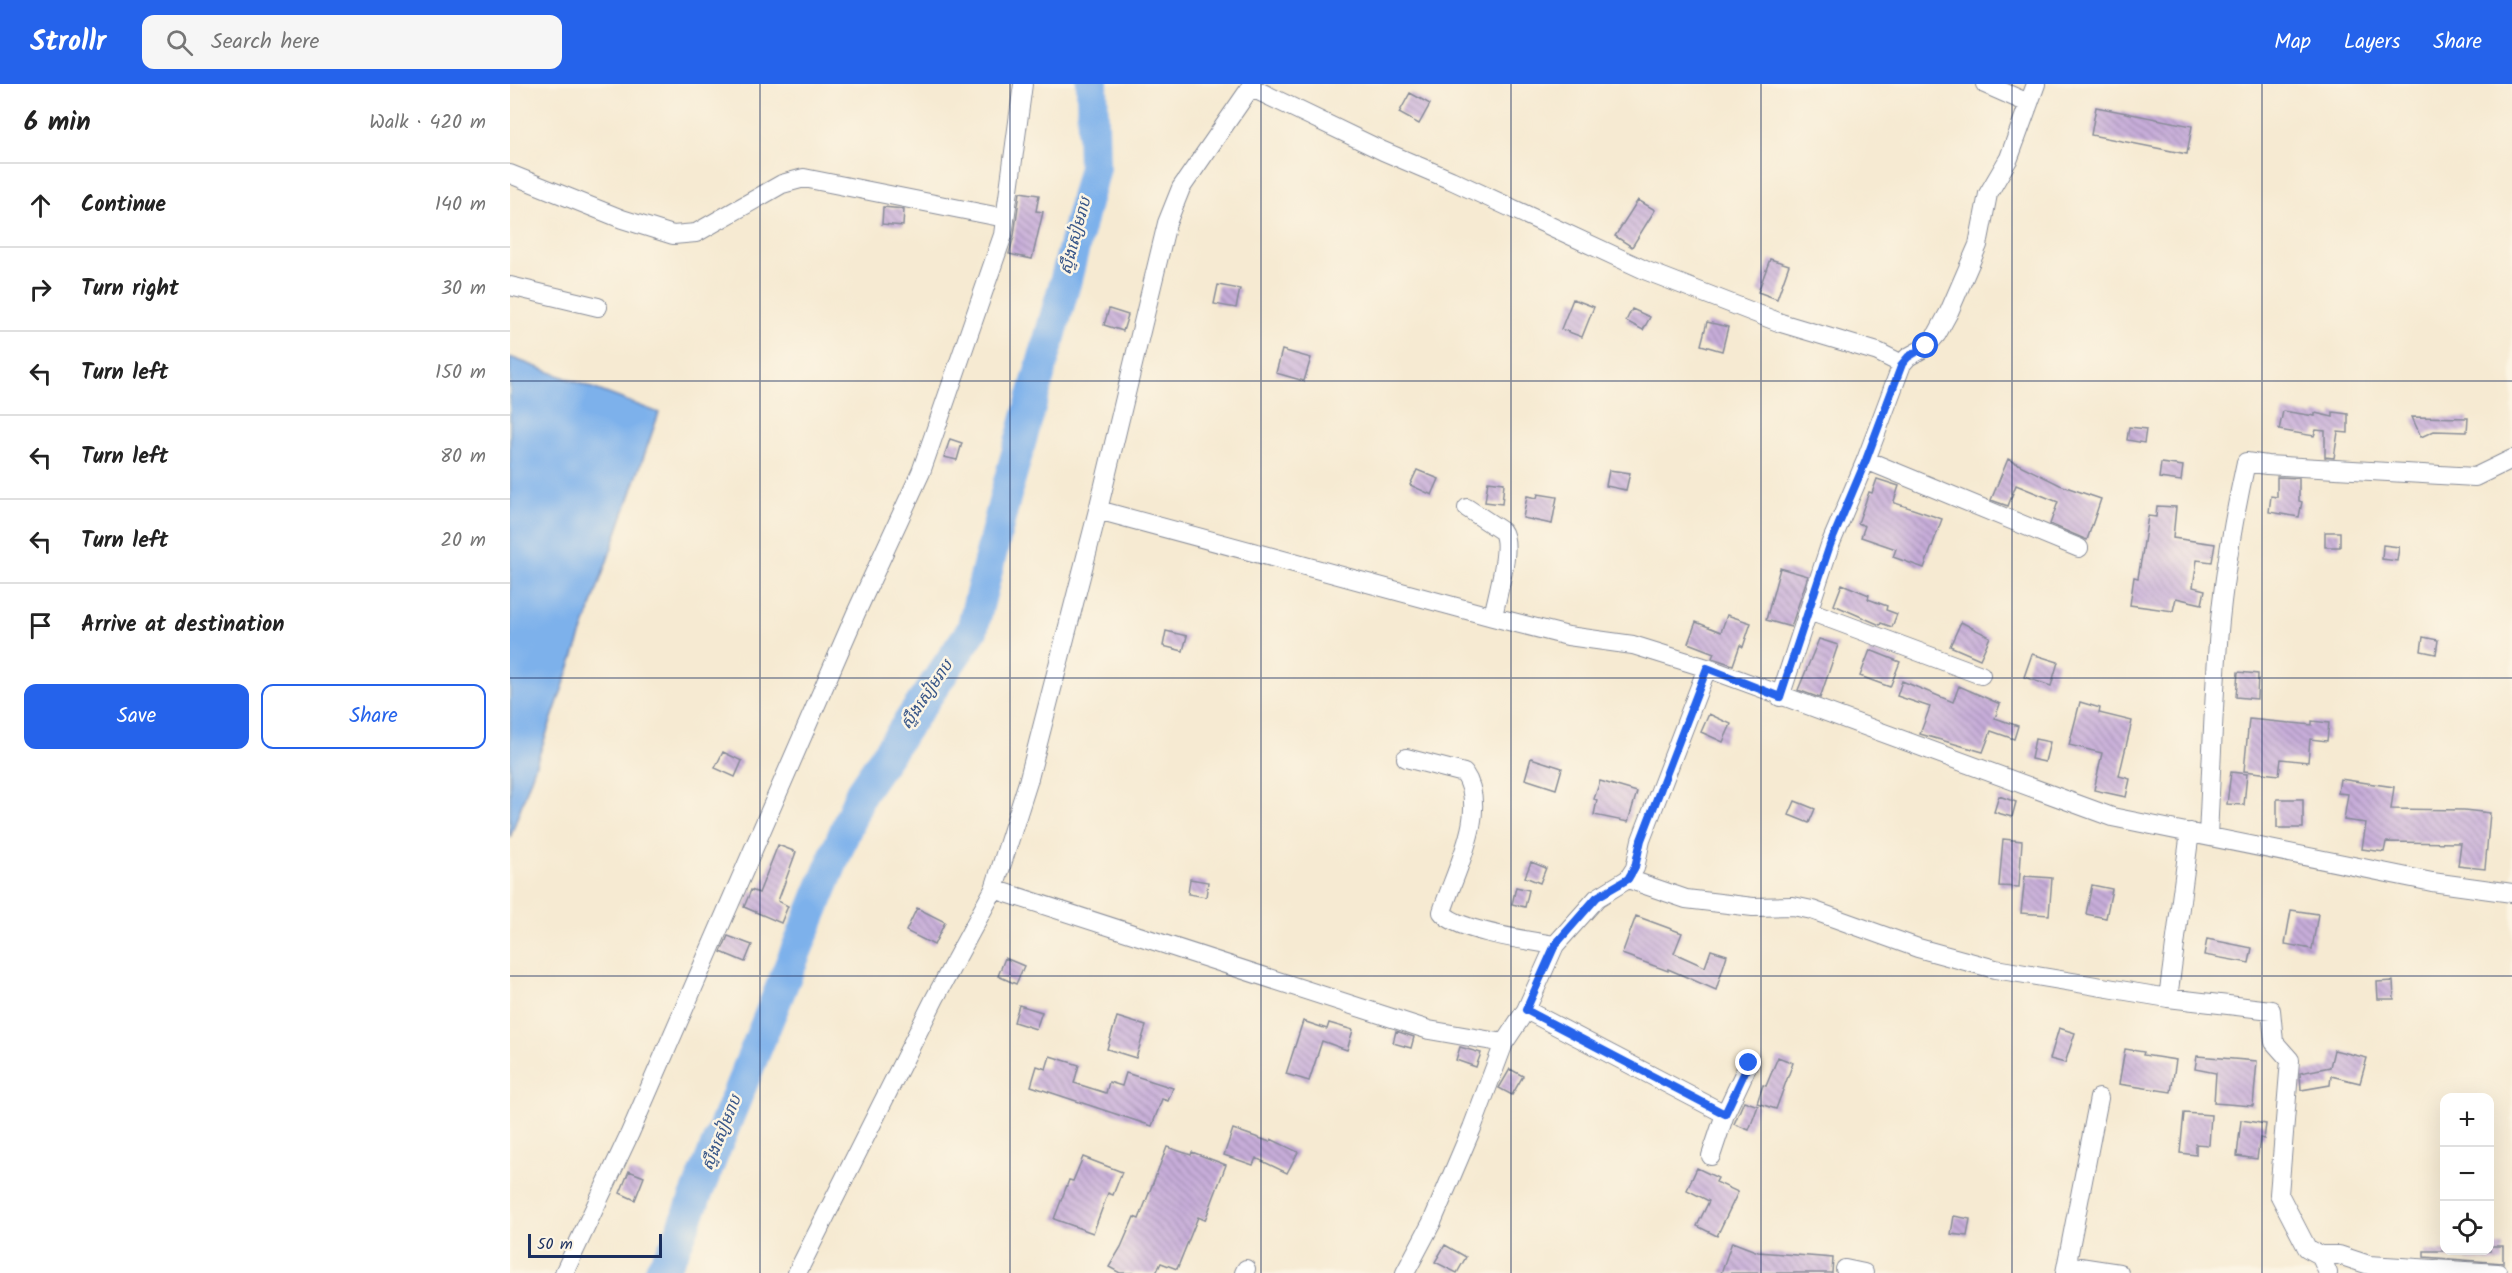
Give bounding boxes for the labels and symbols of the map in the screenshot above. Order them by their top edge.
water label: ស្ទឹងសៀមរាប [1054,193,1099,278]
route start [1912,332,1938,358]
water label: ស្ទឹងសៀមរាប [894,654,961,735]
route end [1735,1049,1761,1075]
water label: ស្ទឹងសៀមរាប [696,1090,749,1174]
scale bar [528,1231,662,1258]

